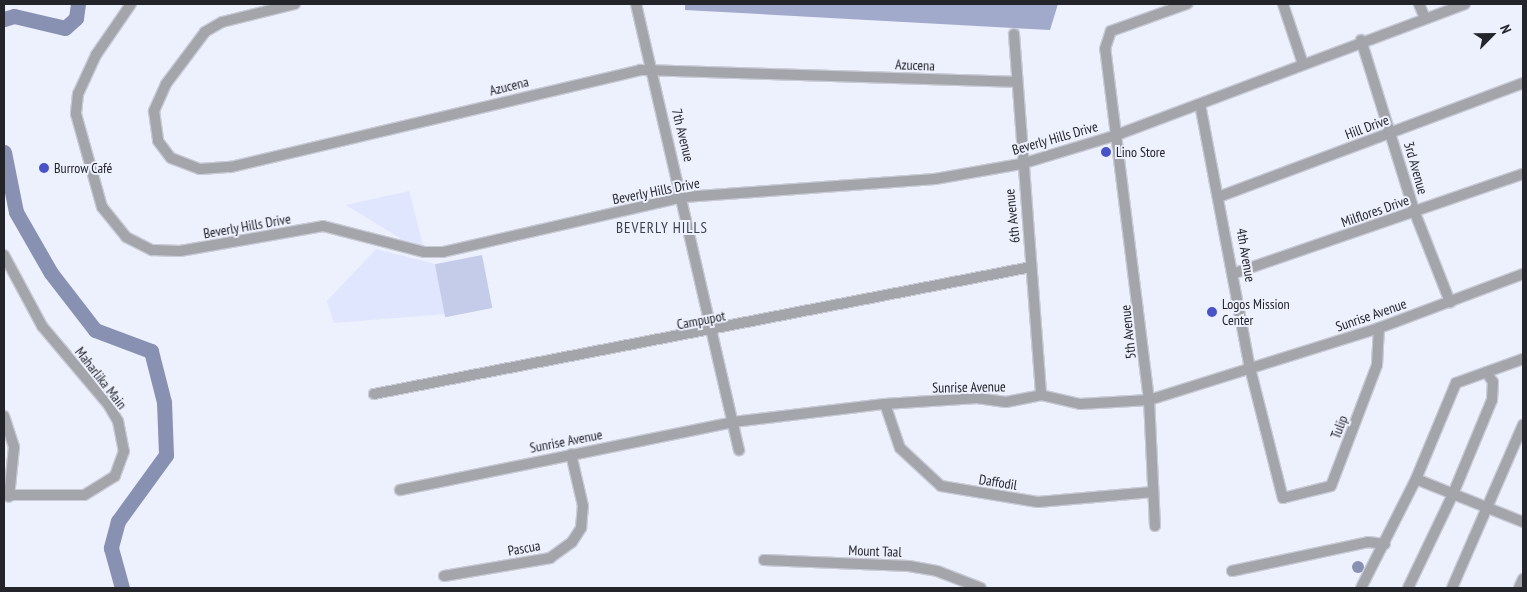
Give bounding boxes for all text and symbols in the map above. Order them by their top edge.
north arrow [1467,10,1517,60]
text: N [1496,22,1516,36]
street label: Azucena [895,56,935,74]
street label: Azucena [488,73,530,99]
street label: 7th Avenue [668,106,698,164]
street label: Hill Drive [1343,111,1391,143]
street label: Beverly Hills Drive [1010,118,1100,158]
street label: 3rd Avenue [1400,139,1432,197]
place label: Lino Store [1116,144,1165,160]
marker: Lino Store [1100,146,1112,158]
place label: Burrow Café [54,160,113,176]
marker: Burrow Café [38,162,50,174]
street label: Beverly Hills Drive [611,174,701,208]
street label: 6th Avenue [1001,188,1023,244]
street label: Milflores Drive [1339,192,1411,230]
street label: Beverly Hills Drive [202,210,292,242]
district label: BEVERLY HILLS [614,219,710,237]
street label: 4th Avenue [1233,227,1259,283]
street label: Sunrise Avenue [1333,295,1409,335]
place label: Logos Mission Center [1222,296,1290,328]
street label: 5th Avenue [1117,304,1139,360]
marker: Logos Mission Center [1206,306,1218,318]
street label: Campupot [675,307,727,333]
street label: Maharlika Main [72,344,130,412]
street label: Sunrise Avenue [932,378,1006,396]
street label: Tulip [1327,413,1351,441]
street label: Sunrise Avenue [528,426,604,456]
street label: Daffodil [978,471,1018,493]
street label: Pascua [506,537,542,559]
street label: Mount Taal [848,542,902,560]

